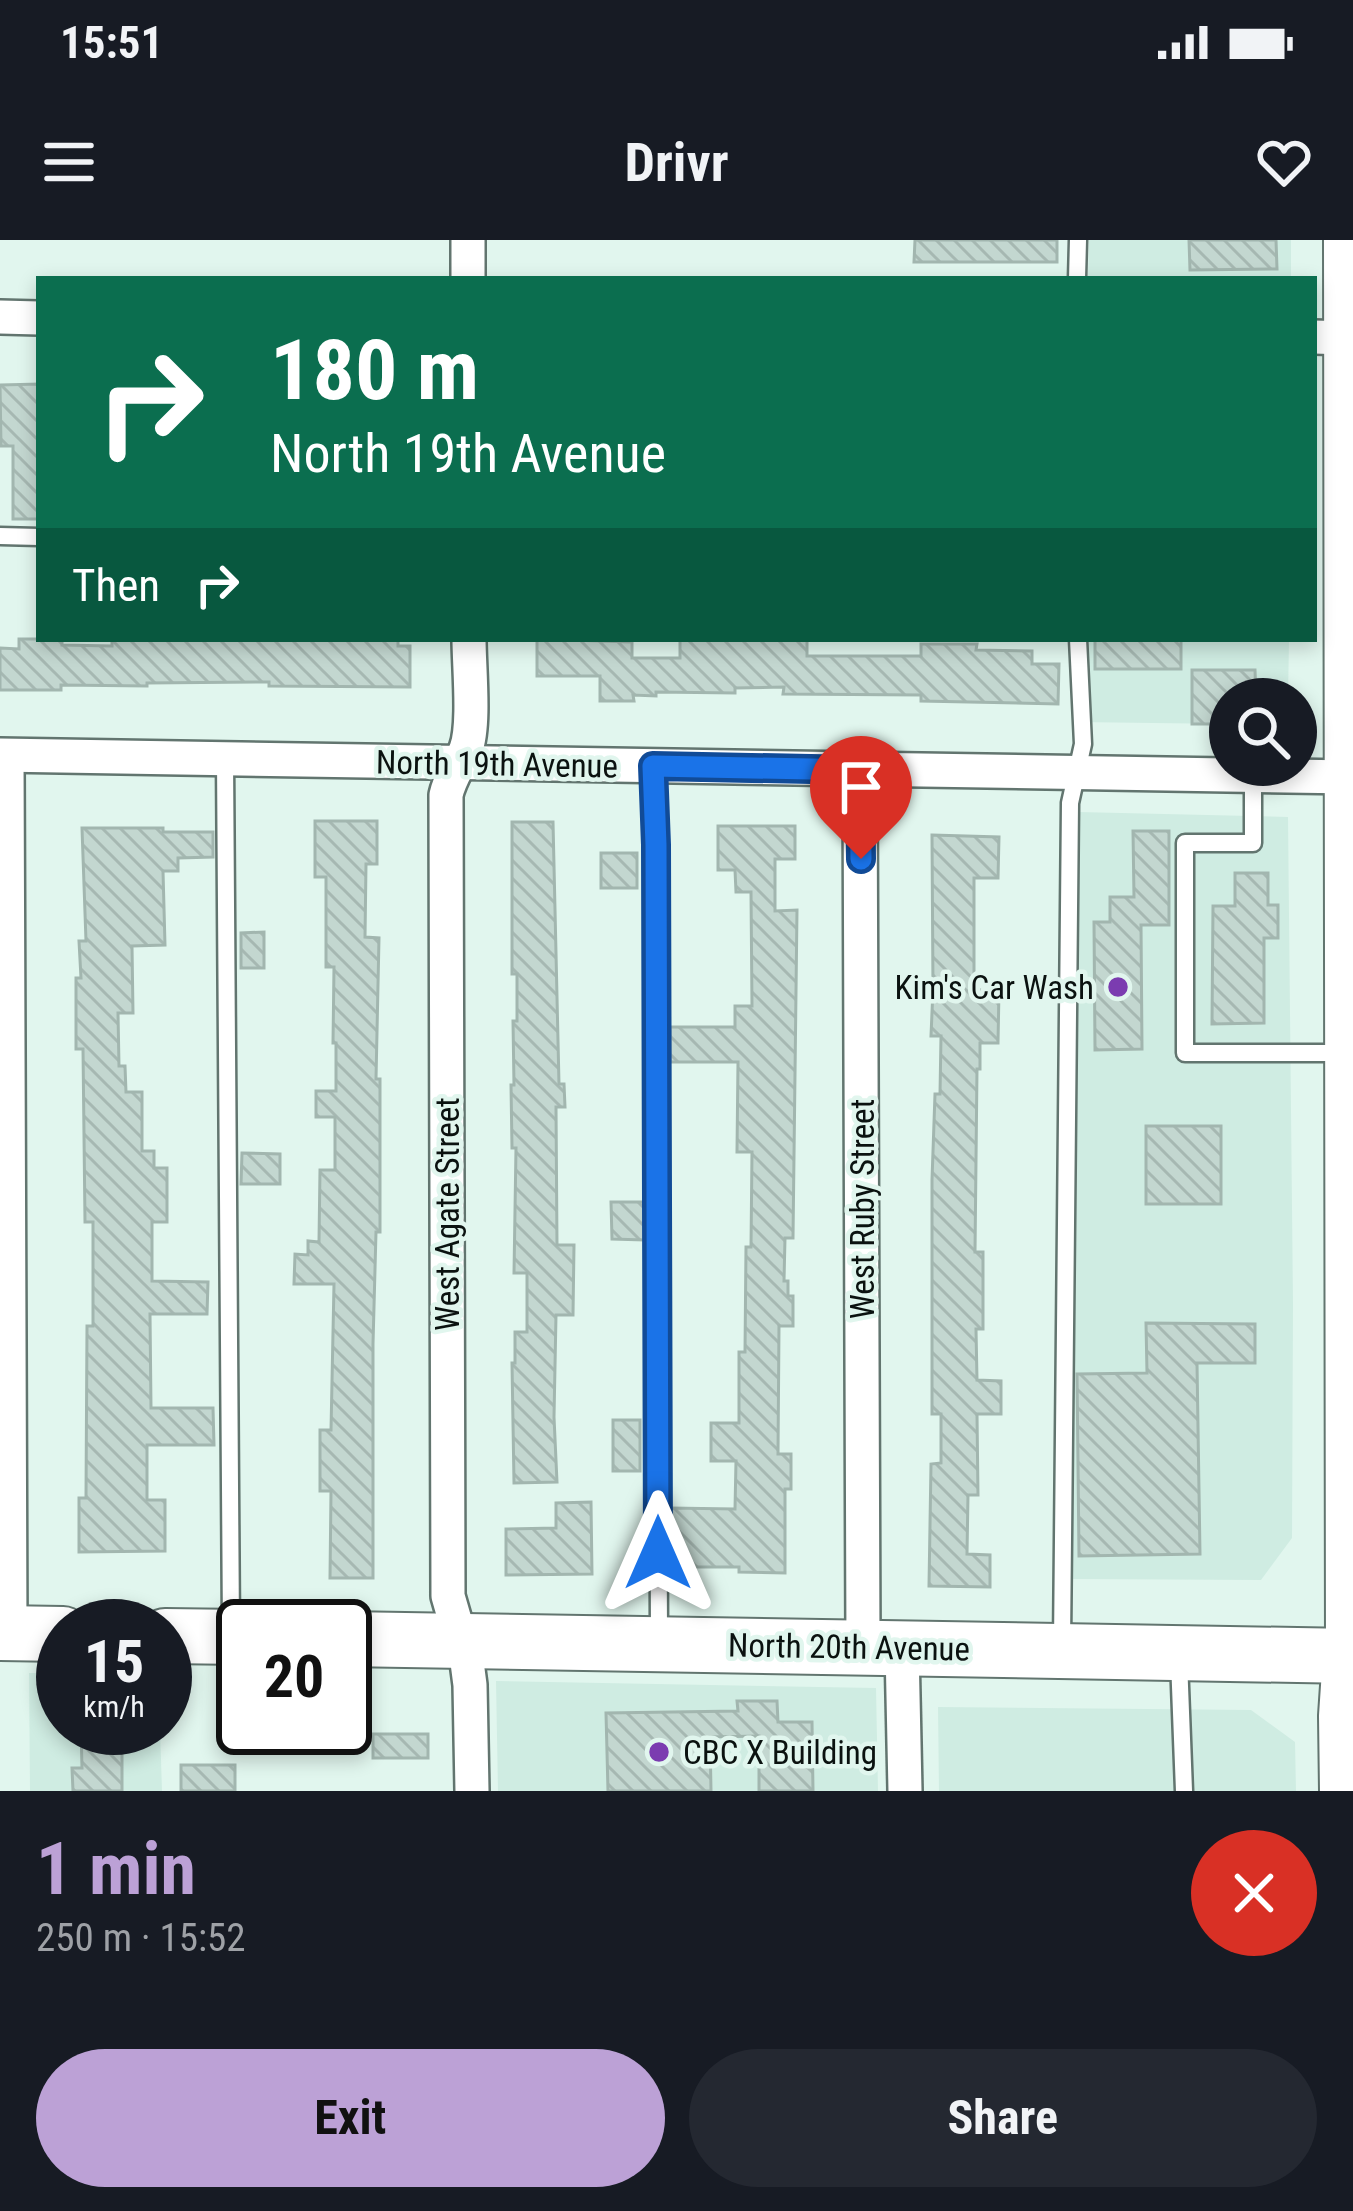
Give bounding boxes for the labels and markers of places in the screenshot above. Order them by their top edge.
pin [810,736,912,859]
place label: Kim's Car Wash [895,968,1094,1007]
marker: Kim's Car Wash [1105,974,1131,1000]
place label: CBC X Building [683,1733,877,1772]
marker: CBC X Building [646,1739,672,1765]

